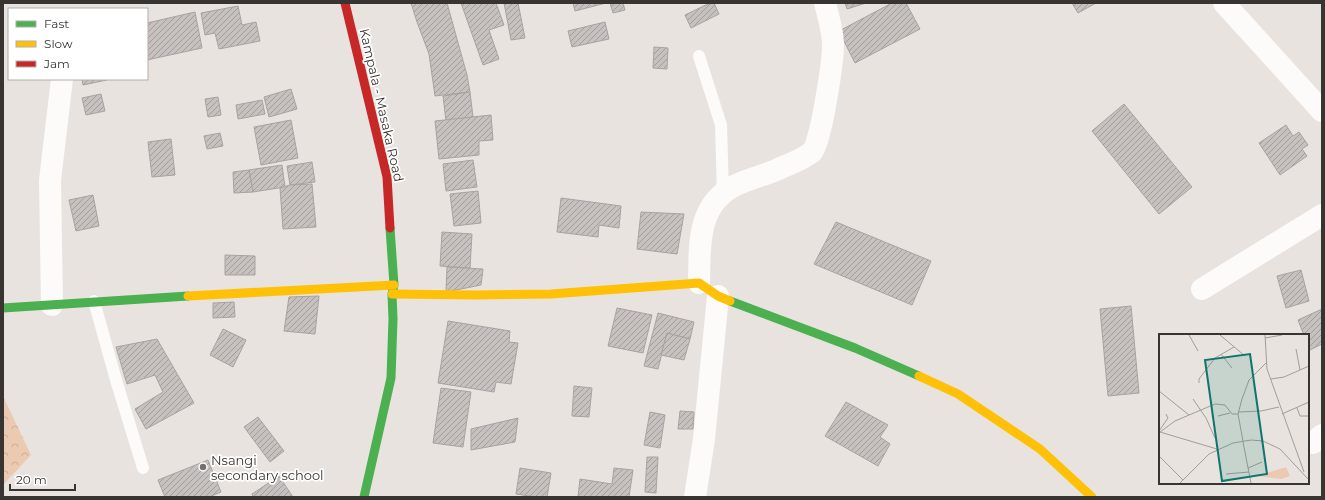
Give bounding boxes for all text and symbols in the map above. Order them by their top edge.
legend [8,8,148,80]
text: Fast [44,16,69,31]
street label: Kampala - Masaka Road [357,27,407,183]
text: Slow [44,36,73,51]
text: Jam [43,56,70,71]
inset map [1159,334,1309,484]
place label: Nsangi secondary school [211,452,324,483]
marker: Nsangi secondary school [198,462,208,472]
scale bar [10,466,75,492]
text: 20 m [16,472,47,487]

